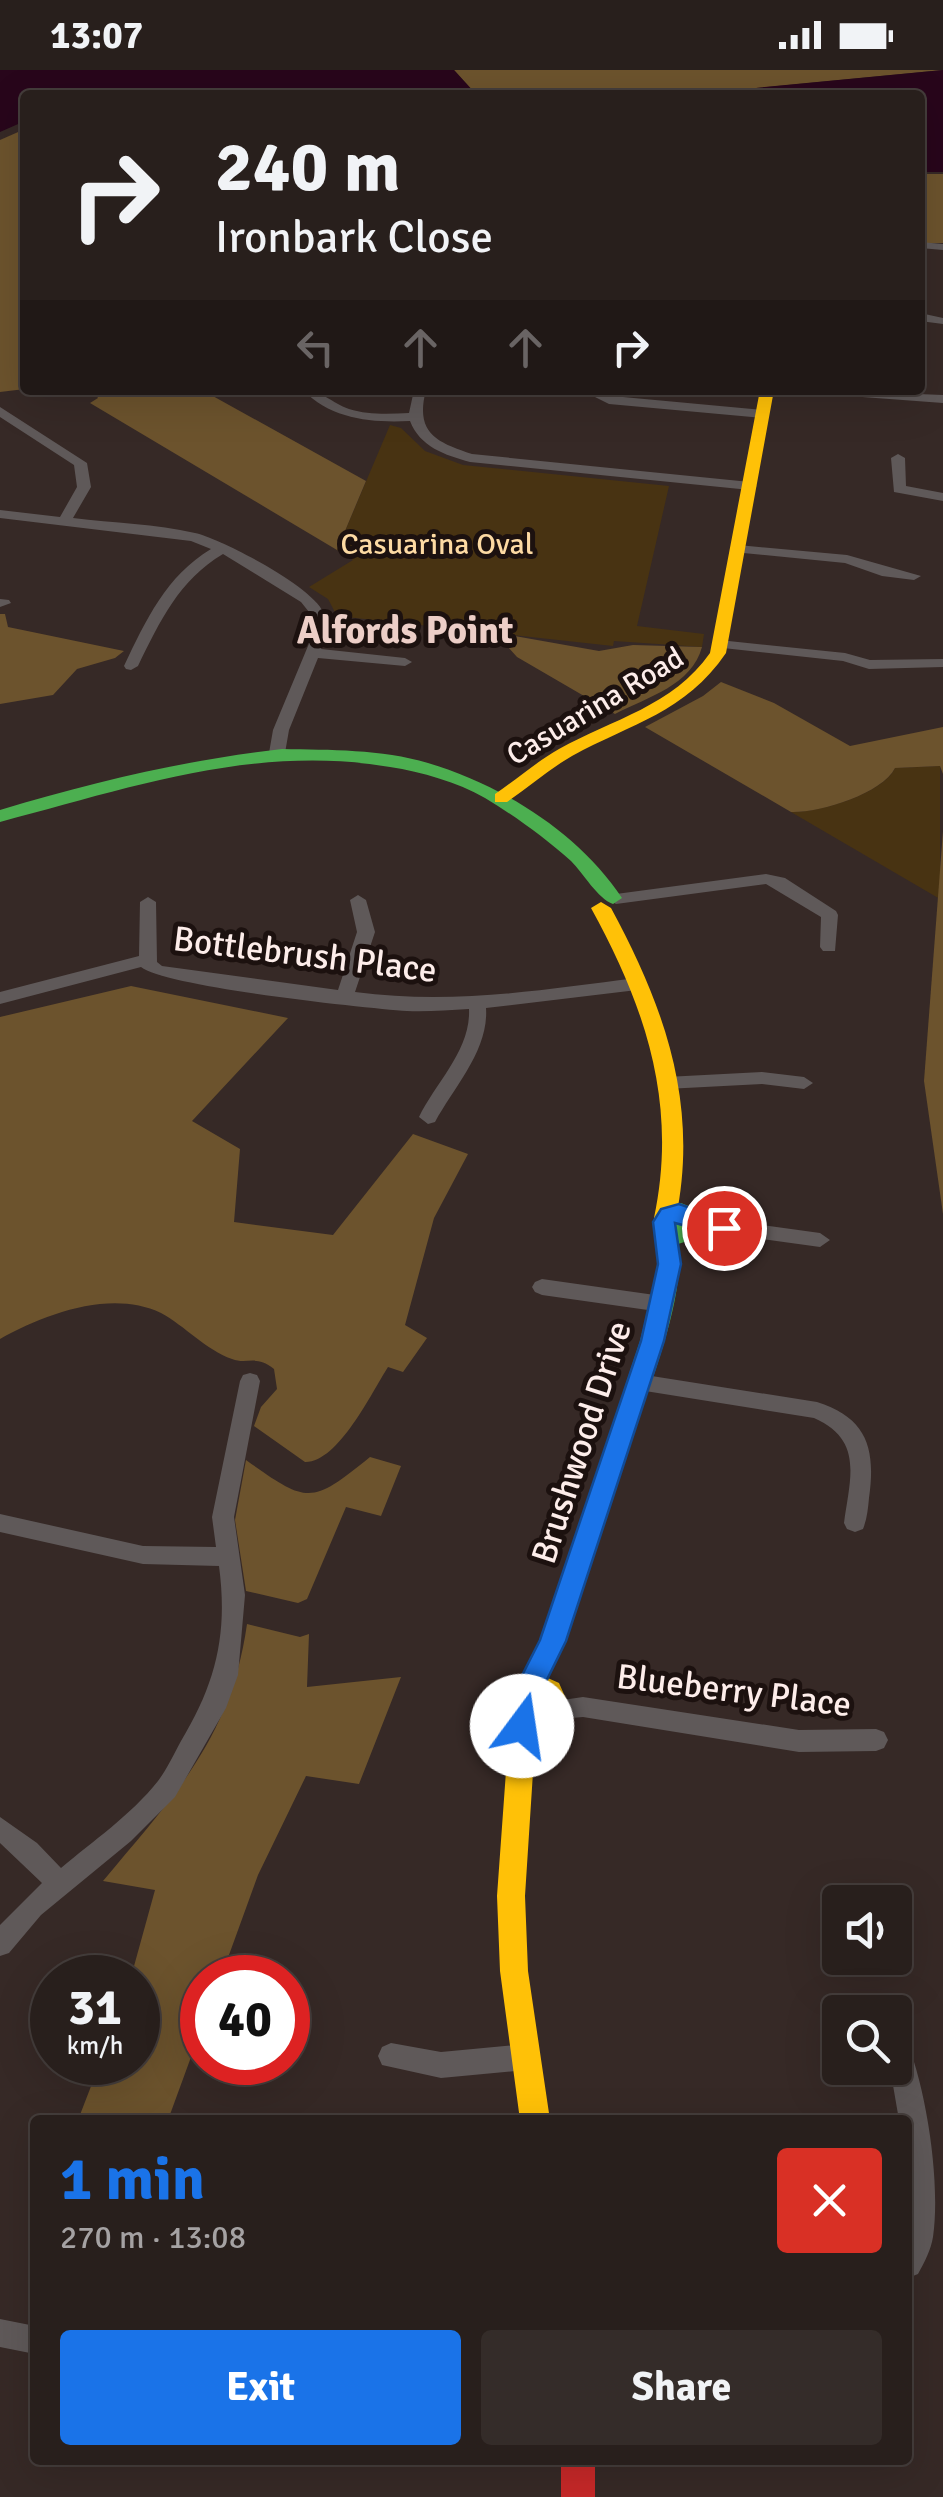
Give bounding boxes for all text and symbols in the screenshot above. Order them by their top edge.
text: 13:07 [50,12,143,59]
text: 240 m [215,124,400,210]
icon: right [50,130,180,260]
text: Ironbark Close [215,210,493,265]
icon: left [288,320,343,375]
icon: ahead [393,320,448,375]
icon: ahead [498,320,553,375]
icon: right [603,320,658,375]
park label: Casuarina Oval [340,526,534,563]
district label: Alfords Point [297,607,513,654]
street label: Casuarina Road [500,639,690,774]
street label: Bottlebrush Place [171,917,439,992]
pin [682,1186,767,1271]
icon: arrive [697,1201,752,1256]
street label: Brushwood Drive [522,1316,641,1569]
street label: Blueberry Place [614,1655,854,1726]
position arrow [470,1674,574,1778]
map controls [822,1885,912,2085]
button: sound [822,1885,912,1975]
speed limit sign: 40 [180,1955,310,2085]
text: 31 [68,1977,122,2039]
button: search [822,1995,912,2085]
text: km/h [67,2030,123,2061]
text: 1 min [60,2143,205,2217]
button: close [777,2148,882,2253]
text: 270 m · 13:08 [60,2218,246,2257]
button: Exit [60,2330,461,2445]
button: Share [481,2330,882,2445]

